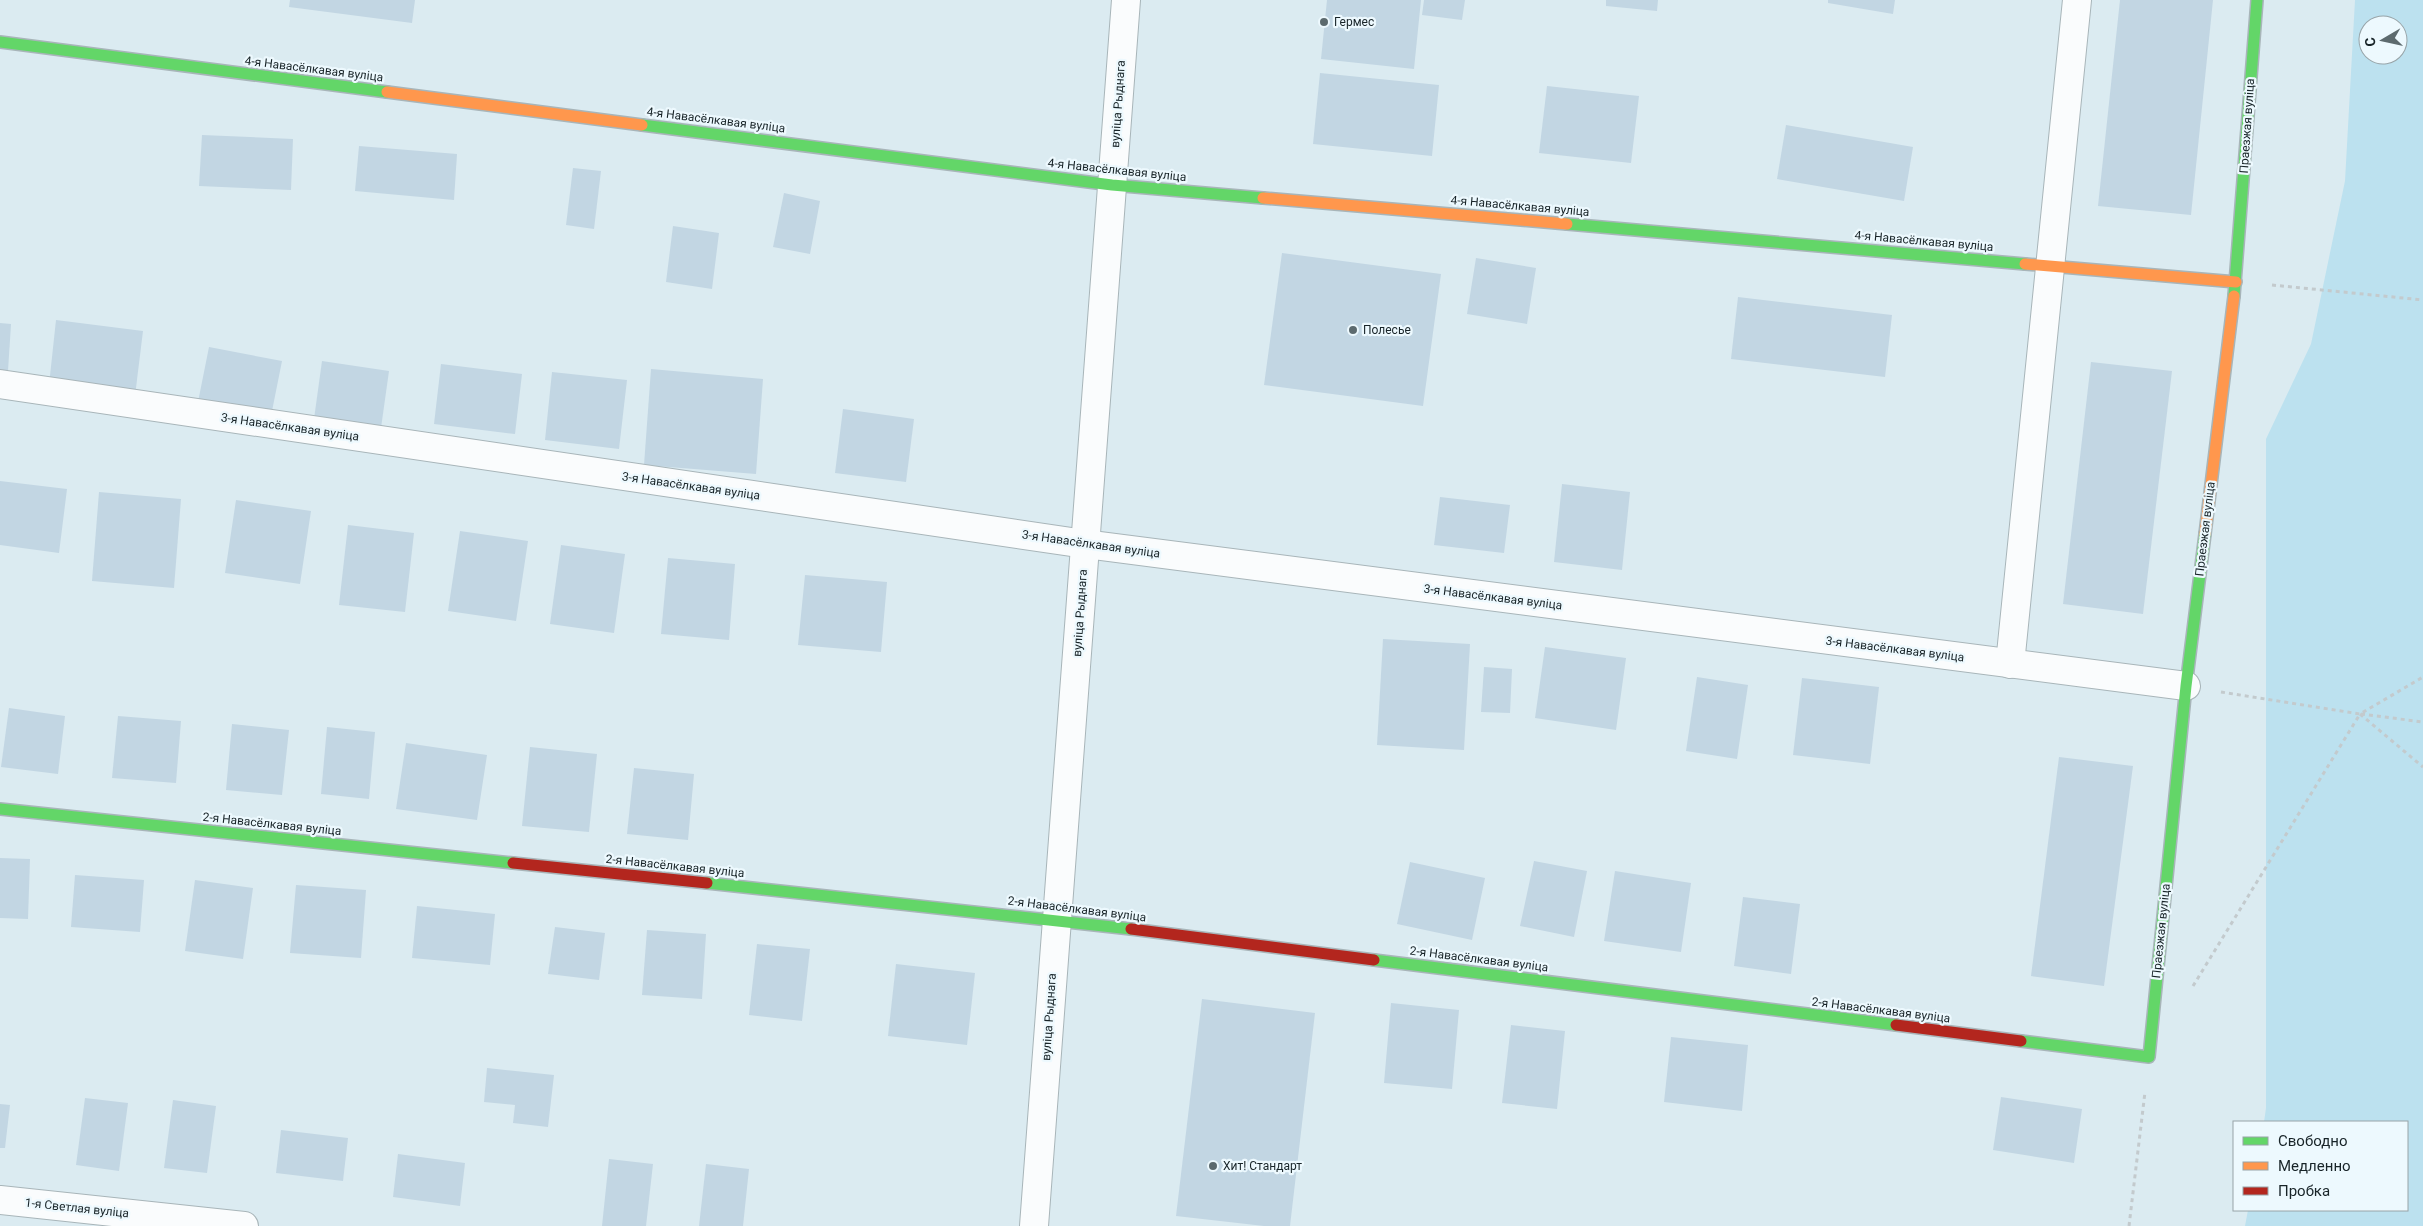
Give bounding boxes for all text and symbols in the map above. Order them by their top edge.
place label: Гермес [1334,15,1374,29]
north arrow [2358,15,2408,65]
marker: Гермес [1318,16,1330,28]
text: С [2362,36,2379,48]
street label: 4-я Навасёлкавая вуліца [244,54,384,84]
street label: вуліца Рыднага [1108,60,1128,148]
street label: Праезжая вуліца [2237,78,2257,174]
street label: 4-я Навасёлкавая вуліца [646,105,786,135]
street label: 4-я Навасёлкавая вуліца [1047,156,1187,184]
street label: 4-я Навасёлкавая вуліца [1450,193,1590,219]
street label: 4-я Навасёлкавая вуліца [1854,228,1994,254]
place label: Полесье [1363,323,1411,337]
marker: Полесье [1347,324,1359,336]
street label: 3-я Навасёлкавая вуліца [220,410,360,444]
street label: 3-я Навасёлкавая вуліца [621,469,761,503]
street label: Праезжая вуліца [2192,481,2218,577]
street label: 3-я Навасёлкавая вуліца [1021,527,1161,561]
street label: вуліца Рыднага [1070,569,1090,657]
street label: 3-я Навасёлкавая вуліца [1423,582,1563,612]
street label: 3-я Навасёлкавая вуліца [1825,634,1965,664]
street label: 2-я Навасёлкавая вуліца [202,810,342,838]
street label: 2-я Навасёлкавая вуліца [605,852,745,880]
street label: Праезжая вуліца [2149,883,2173,979]
street label: 2-я Навасёлкавая вуліца [1007,894,1147,924]
street label: 2-я Навасёлкавая вуліца [1409,944,1549,974]
street label: вуліца Рыднага [1039,973,1059,1061]
street label: 2-я Навасёлкавая вуліца [1811,995,1951,1025]
legend [2233,1121,2408,1211]
text: Свободно [2278,1132,2347,1150]
text: Медленно [2278,1157,2351,1175]
place label: Хит! Стандарт [1223,1159,1302,1173]
marker: Хит! Стандарт [1207,1160,1219,1172]
text: Пробка [2278,1182,2330,1200]
street label: 1-я Светлая вуліца [24,1196,130,1220]

